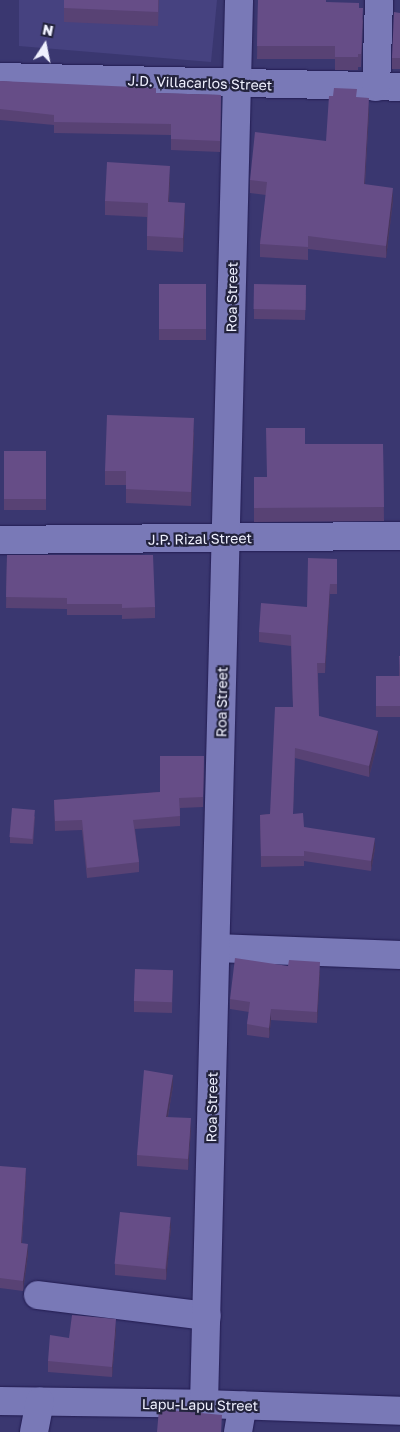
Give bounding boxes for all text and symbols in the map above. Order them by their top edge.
north arrow [20,20,70,70]
text: N [41,20,55,39]
street label: J.D. Villacarlos Street [127,72,273,94]
street label: Roa Street [223,262,241,332]
street label: J.P. Rizal Street [148,530,252,548]
street label: Roa Street [213,667,231,737]
street label: Roa Street [203,1072,221,1142]
street label: Lapu-Lapu Street [142,1396,258,1414]

